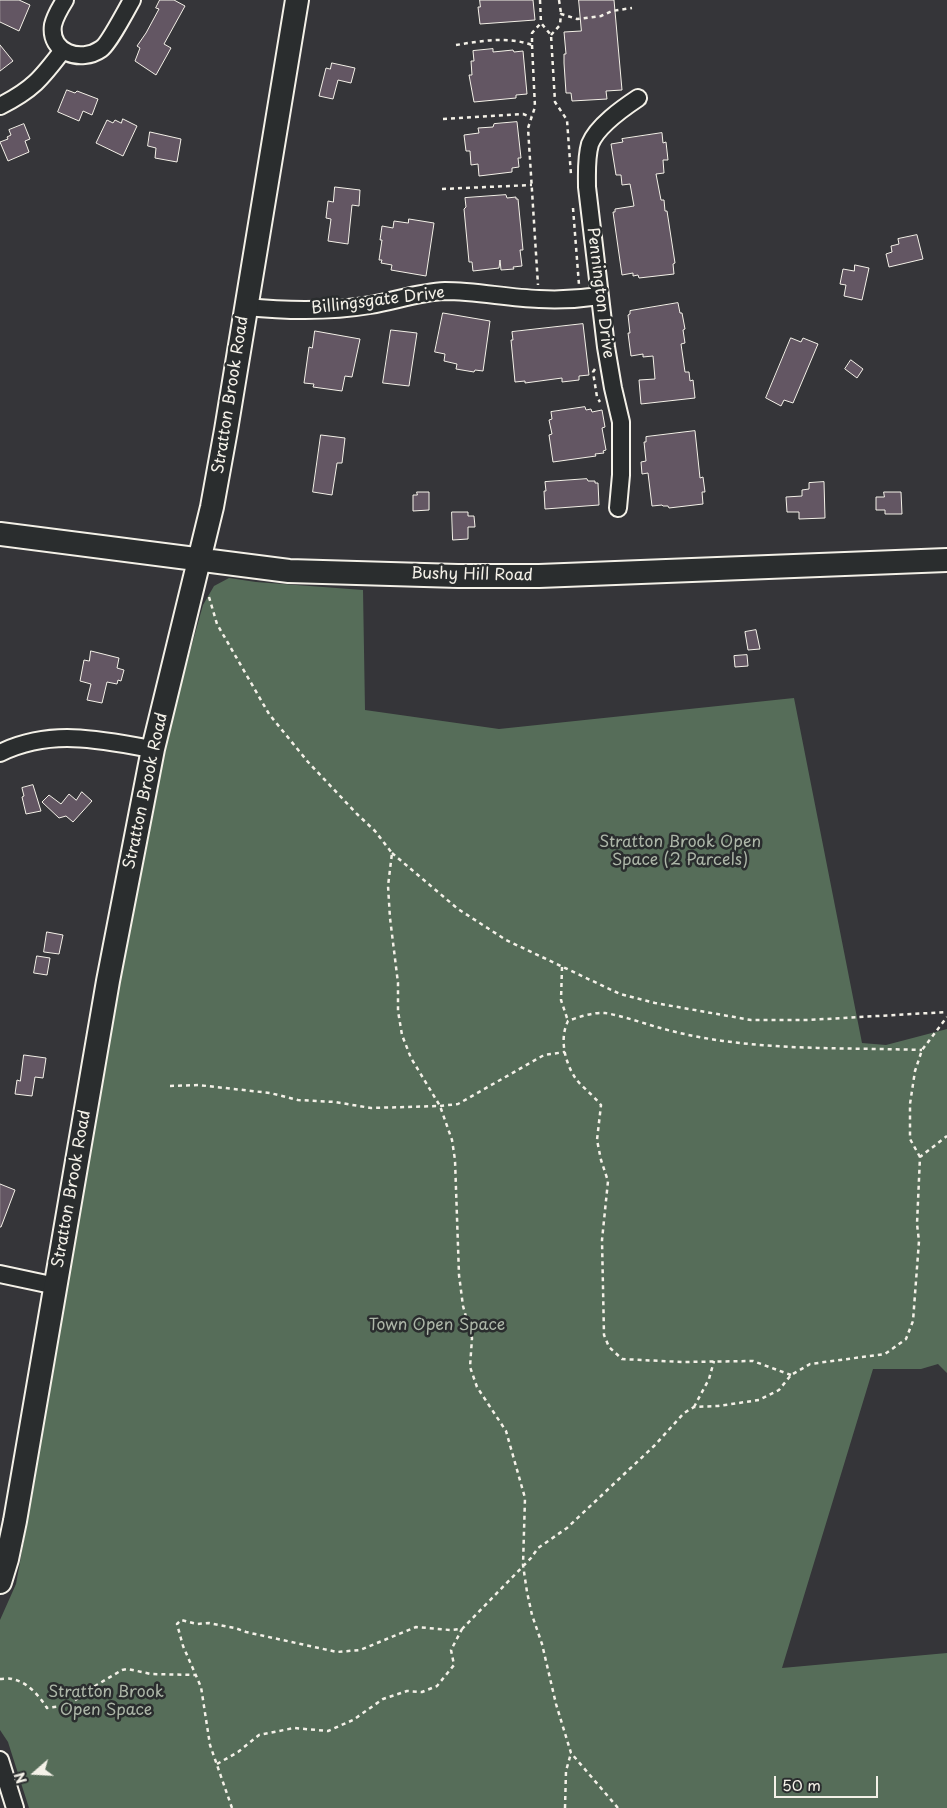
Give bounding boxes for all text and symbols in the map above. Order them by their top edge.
street label: Pennington Drive [582,226,618,360]
street label: Billingsgate Drive [310,283,446,319]
street label: Stratton Brook Road [209,315,253,475]
street label: Bushy Hill Road [411,564,533,586]
street label: Stratton Brook Road [120,711,172,871]
park label: Stratton Brook Open Space (2 Parcels) [599,833,761,871]
street label: Stratton Brook Road [49,1109,95,1269]
park label: Town Open Space [369,1316,505,1336]
park label: Stratton Brook Open Space [48,1683,164,1721]
north arrow [10,1748,60,1798]
scale bar [777,1766,881,1798]
text: N [9,1769,32,1787]
text: 50 m [782,1773,821,1796]

